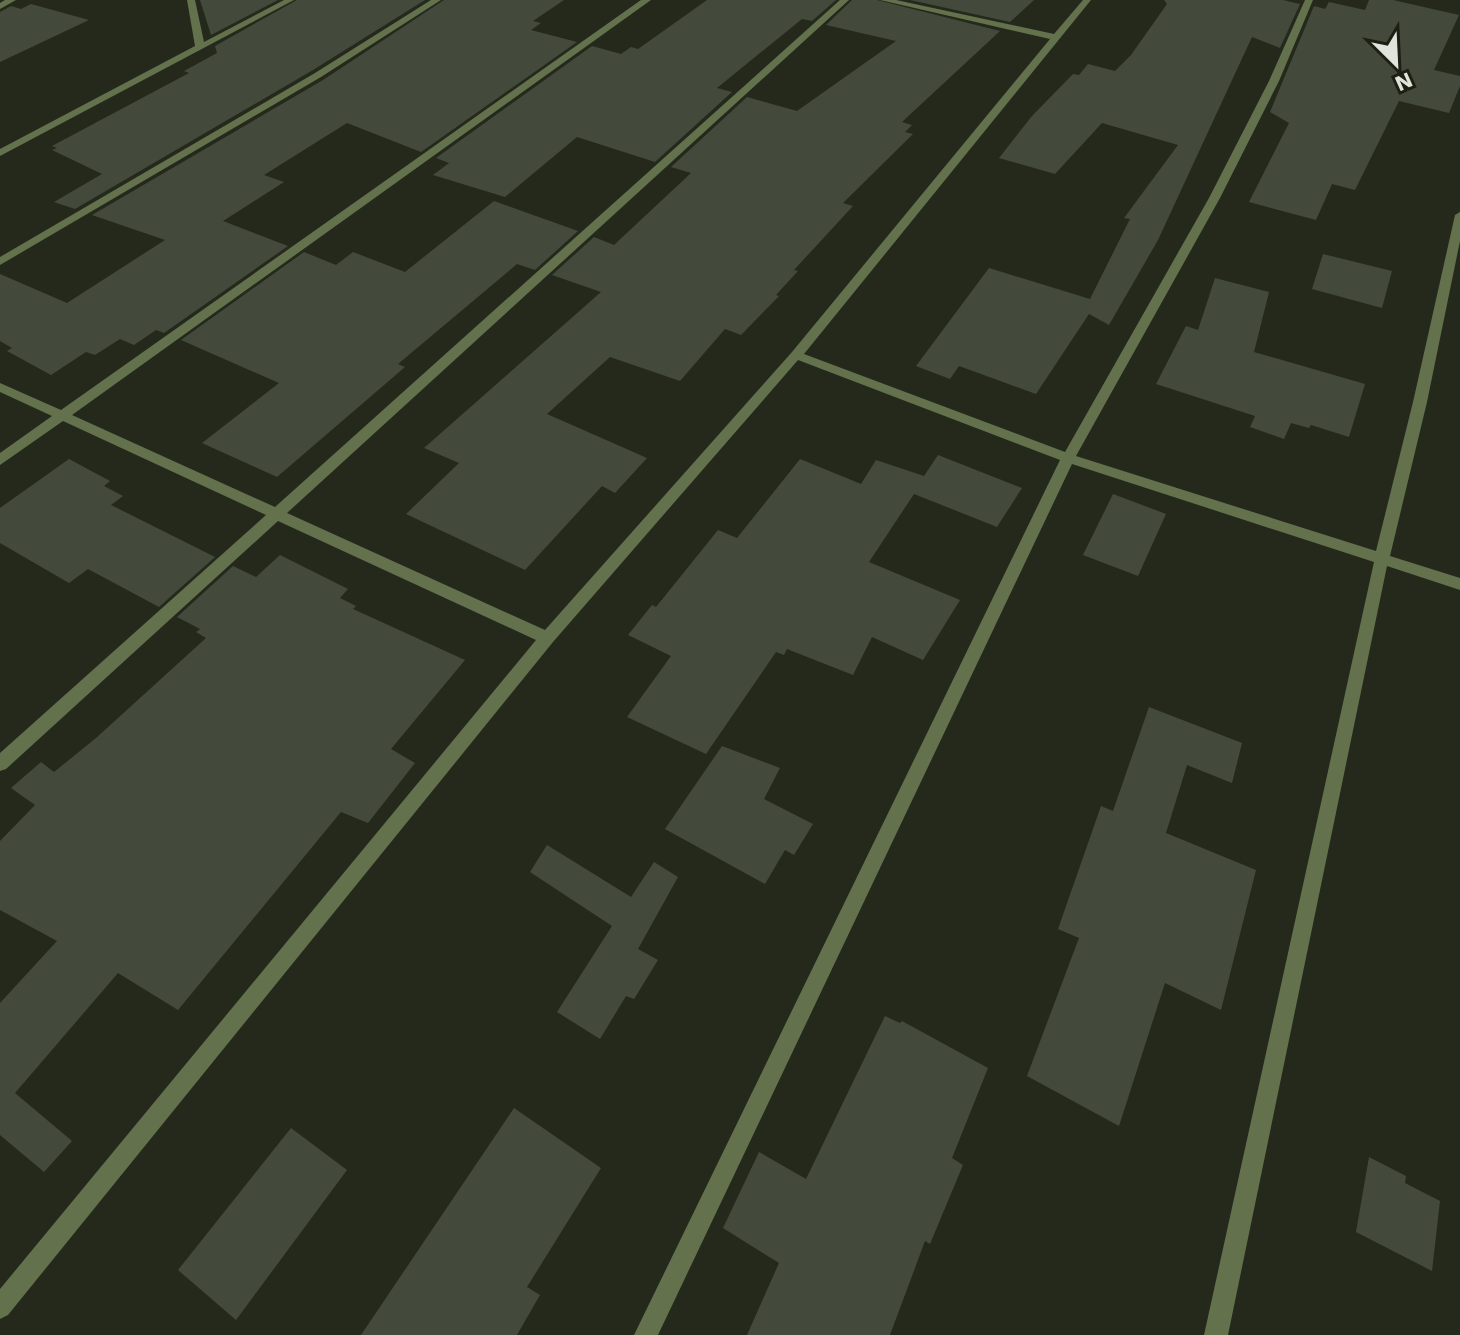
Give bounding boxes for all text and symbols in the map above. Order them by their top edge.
north arrow [1356,24,1436,104]
text: N [1391,67,1416,97]

